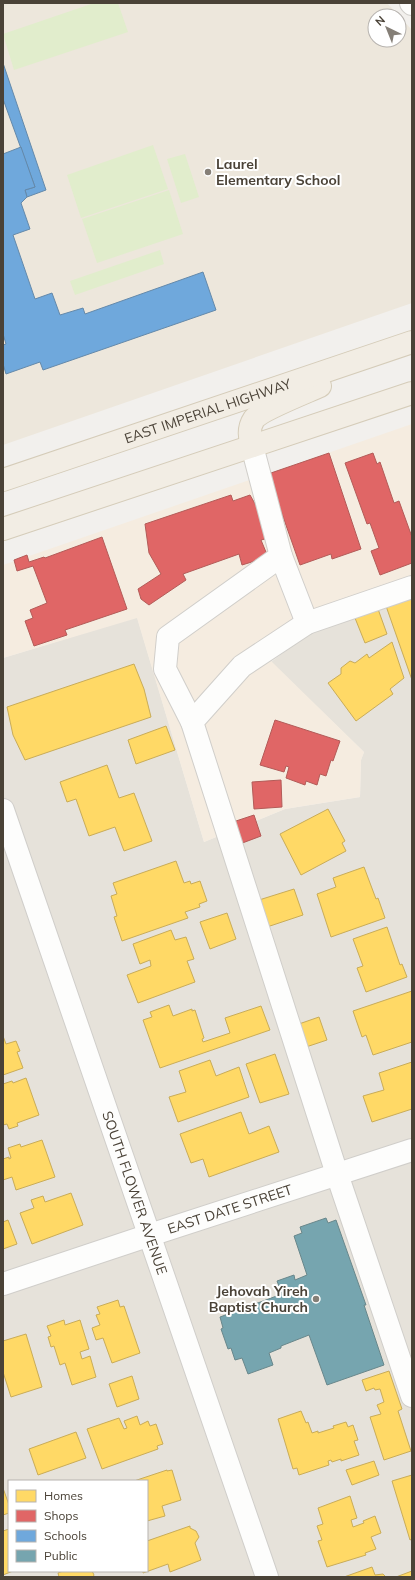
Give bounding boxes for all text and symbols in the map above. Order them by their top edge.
north arrow [367,8,407,48]
text: N [372,13,388,29]
place label: Laurel Elementary School [216,155,340,189]
marker: Laurel Elementary School [203,167,213,177]
street label: EAST IMPERIAL HIGHWAY [122,374,294,447]
street label: SOUTH FLOWER AVENUE [98,1109,171,1277]
street label: EAST DATE STREET [165,1180,295,1238]
place label: Jehovah Yireh Baptist Church [209,1282,308,1316]
marker: Jehovah Yireh Baptist Church [311,1294,321,1304]
legend [8,1480,148,1572]
text: Homes [44,1488,83,1503]
text: Shops [44,1508,79,1523]
text: Schools [44,1528,87,1543]
text: Public [44,1548,78,1563]

